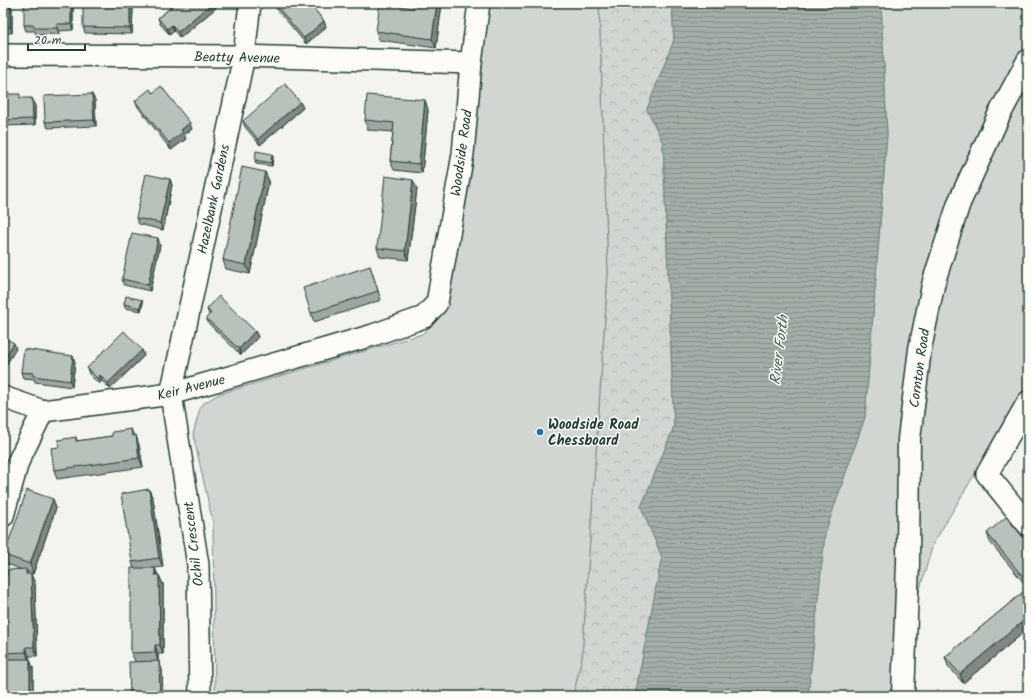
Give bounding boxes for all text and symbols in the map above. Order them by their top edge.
scale bar [28,26,85,52]
text: 20 m [34,31,62,50]
street label: Beatty Avenue [194,46,281,70]
street label: Woodside Road [445,108,479,198]
street label: Hazelbank Gardens [192,142,236,256]
water label: River Forth [764,312,796,386]
street label: Cornton Road [904,326,937,409]
street label: Keir Avenue [155,369,228,407]
place label: Woodside Road Chessboard [548,414,639,452]
marker: Woodside Road Chessboard [535,427,545,437]
street label: Ochil Crescent [178,500,210,588]

